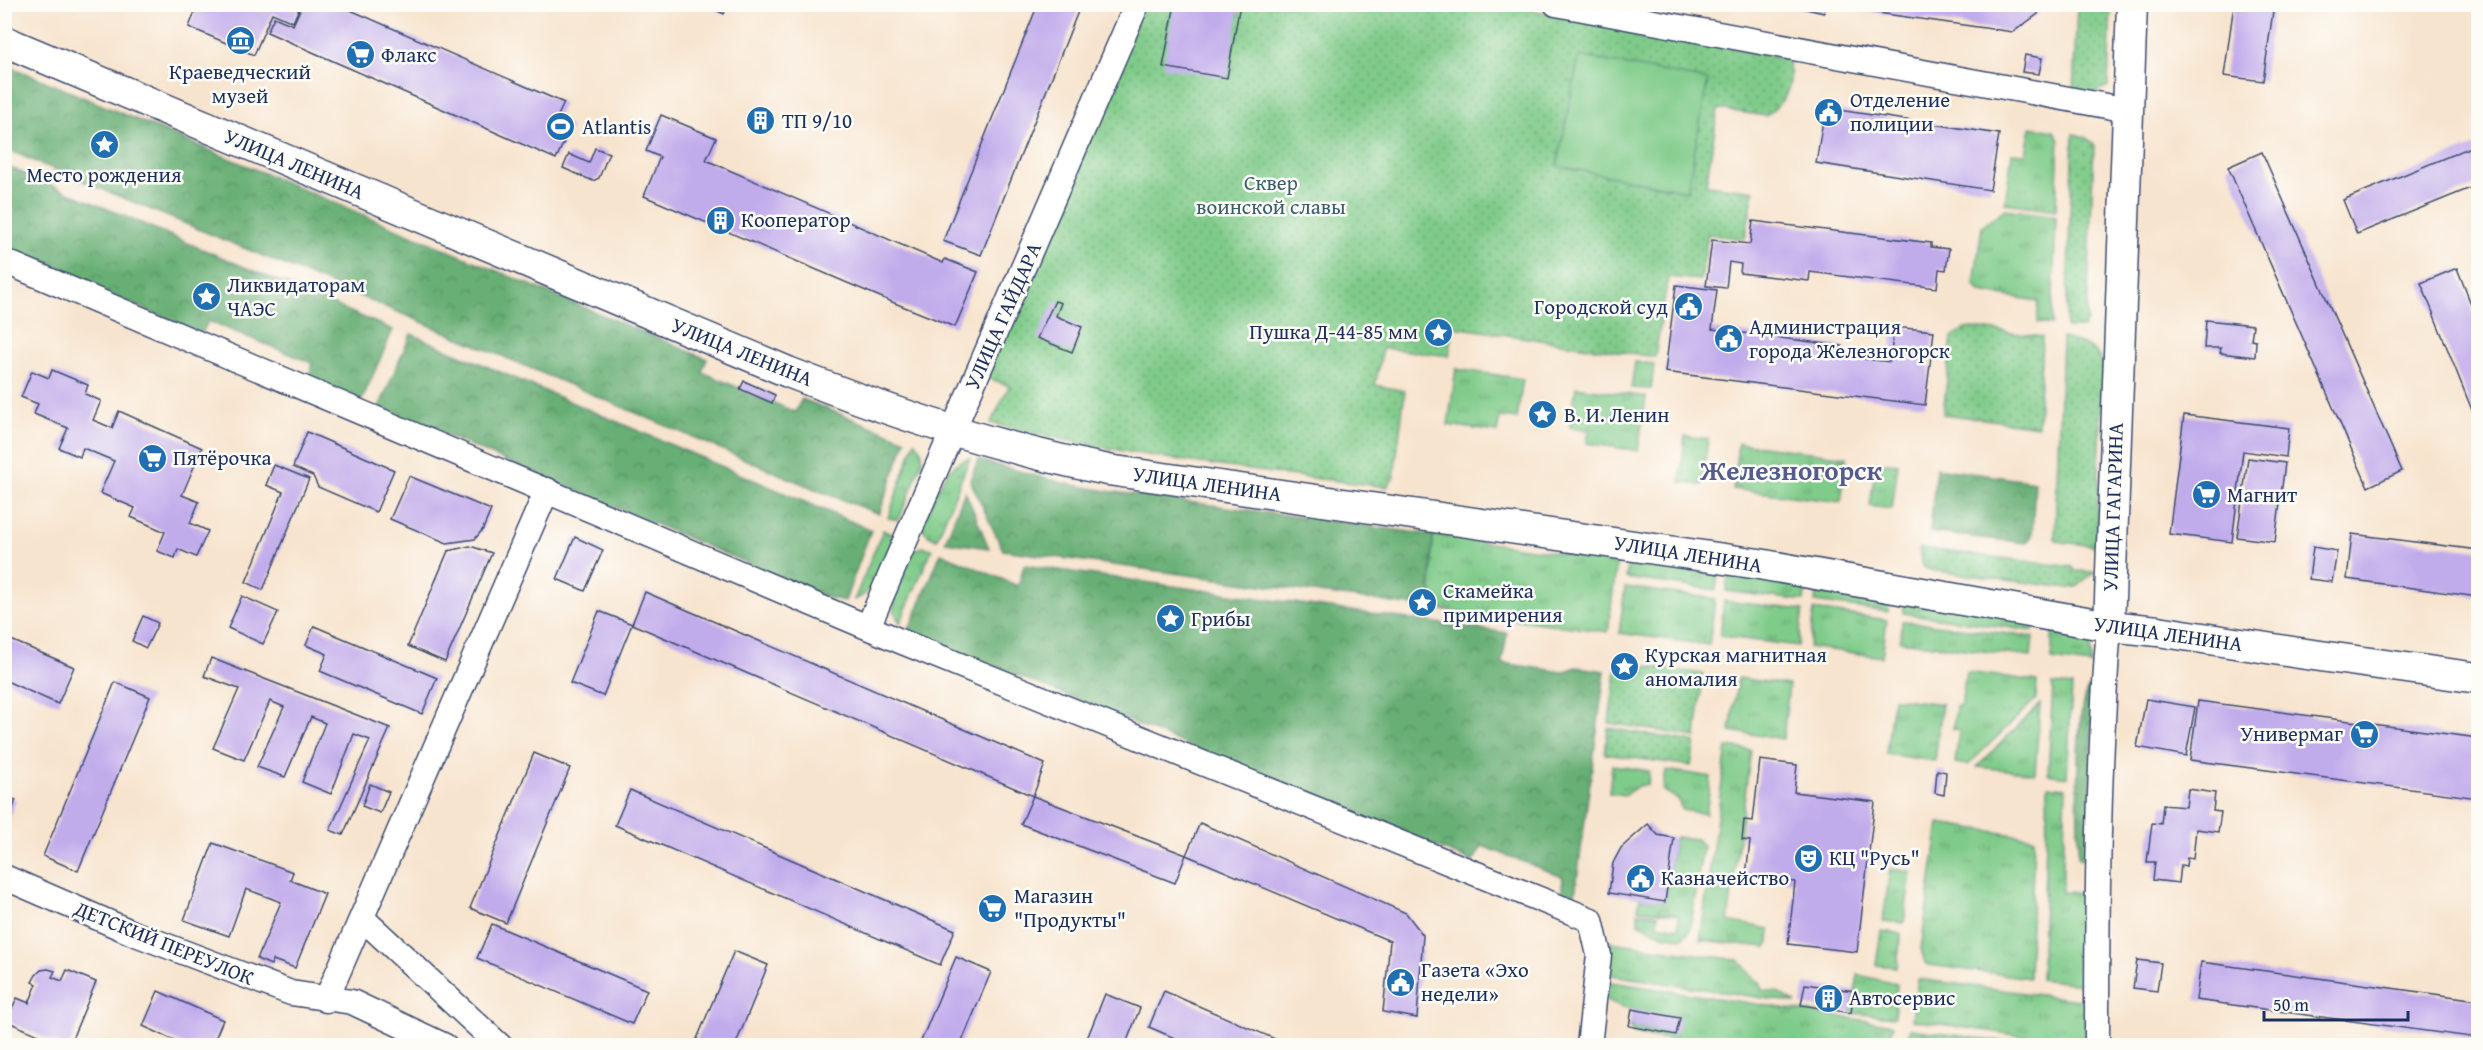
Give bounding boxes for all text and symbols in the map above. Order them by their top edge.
museum icon: Краеведческий музей [224,25,256,57]
supermarket icon: Флакс [344,39,376,71]
place label: Флакс [381,39,437,70]
place label: Краеведческий музей [169,56,311,111]
place label: Отделение полиции [1850,84,1950,139]
public building icon: Отделение полиции [1813,96,1845,128]
building icon: ТП 9/10 [745,105,777,137]
place label: ТП 9/10 [782,105,852,136]
sports icon: Atlantis [545,111,577,143]
place label: Atlantis [582,111,651,142]
street label: УЛИЦА ЛЕНИНА [219,120,369,207]
place icon: Место рождения [88,128,120,160]
place label: Место рождения [26,159,182,190]
park label: Сквер воинской славы [1196,167,1346,222]
building icon: Кооператор [704,204,736,236]
place label: Кооператор [741,204,851,235]
street label: УЛИЦА ГАЙДАРА [956,237,1049,394]
place label: Ликвидаторам ЧАЭС [227,269,365,324]
place icon: Ликвидаторам ЧАЭС [190,281,222,313]
place label: Городской суд [1534,291,1669,322]
public building icon: Городской суд [1673,291,1705,323]
street label: УЛИЦА ЛЕНИНА [667,309,818,394]
place label: Администрация города Железногорск [1749,311,1950,366]
place label: Пушка Д-44-85 мм [1249,316,1418,347]
place icon: Пушка Д-44-85 мм [1423,316,1455,348]
public building icon: Администрация города Железногорск [1712,323,1744,355]
place icon: В. И. Ленин [1527,399,1559,431]
place label: В. И. Ленин [1564,399,1670,430]
street label: УЛИЦА ГАГАРИНА [2094,422,2131,592]
supermarket icon: Пятёрочка [136,442,168,474]
place label: Пятёрочка [173,442,271,473]
district label: Железногорск [1699,450,1883,490]
street label: УЛИЦА ЛЕНИНА [1131,458,1284,509]
supermarket icon: Магнит [2190,479,2222,511]
place label: Магнит [2227,479,2297,510]
street label: УЛИЦА ЛЕНИНА [1612,526,1765,581]
place label: Скамейка примирения [1443,575,1563,630]
place icon: Скамейка примирения [1406,587,1438,619]
place icon: Грибы [1154,603,1186,635]
place label: Грибы [1191,603,1251,634]
street label: УЛИЦА ЛЕНИНА [2092,608,2245,659]
place label: Курская магнитная аномалия [1645,639,1827,694]
place icon: Курская магнитная аномалия [1608,651,1640,683]
place label: Универмаг [2240,718,2343,749]
supermarket icon: Универмаг [2348,718,2380,750]
theatre icon: КЦ "Русь" [1792,842,1824,874]
place label: КЦ "Русь" [1829,842,1920,873]
public building icon: Казначейство [1624,862,1656,894]
place label: Казначейство [1661,862,1789,893]
place label: Магазин "Продукты" [1014,880,1126,935]
street label: ДЕТСКИЙ ПЕРЕУЛОК [69,892,259,993]
supermarket icon: Магазин "Продукты" [977,892,1009,924]
place label: Газета «Эхо недели» [1421,954,1529,1009]
public building icon: Газета «Эхо недели» [1384,966,1416,998]
building icon: Автосервис [1812,982,1844,1014]
place label: Автосервис [1849,982,1955,1013]
scale bar [2264,984,2408,1022]
text: 50 m [2273,991,2309,1018]

